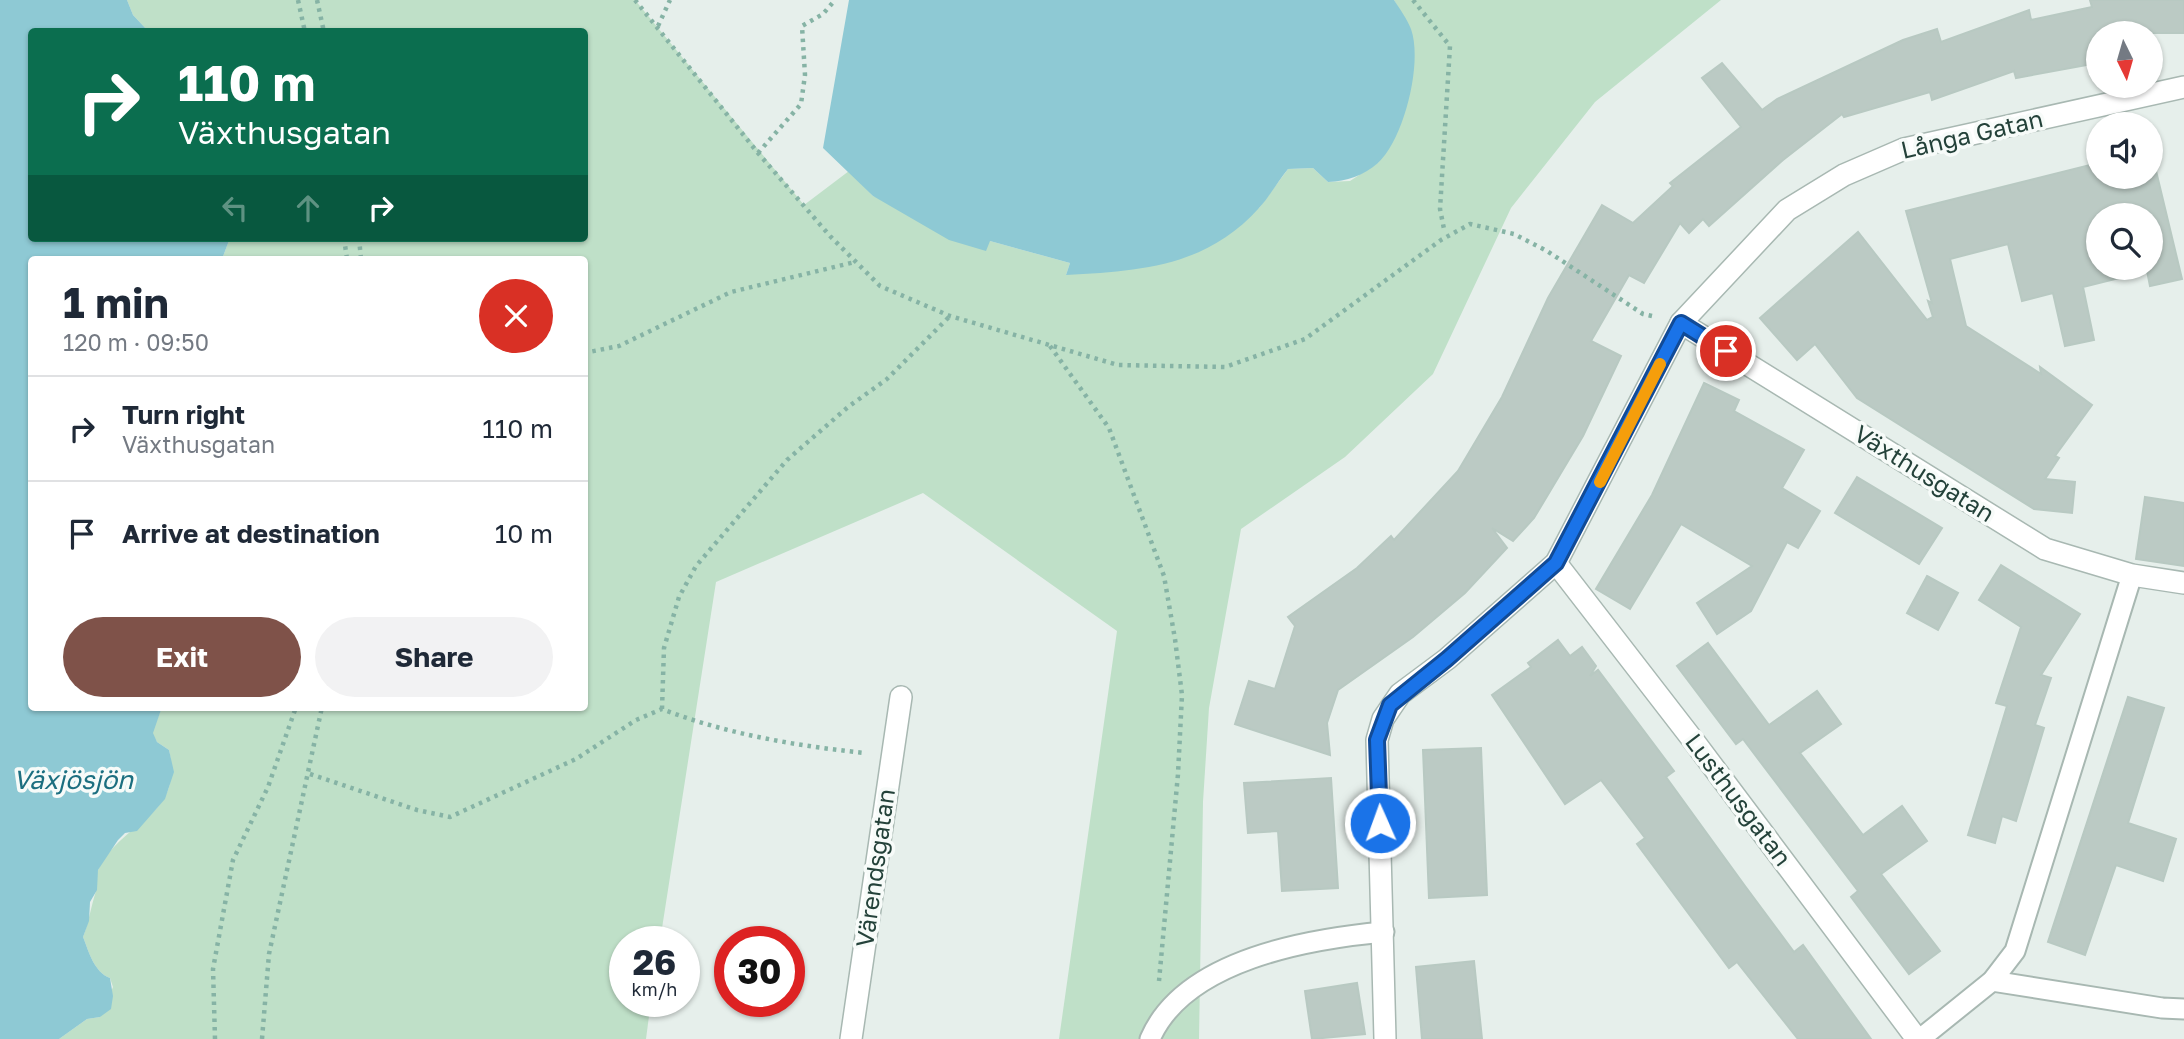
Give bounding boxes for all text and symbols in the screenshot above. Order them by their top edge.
north arrow [2086,21,2163,98]
map controls [2086,21,2163,280]
text: 110 m [178,53,315,112]
icon: right [63,56,154,147]
street label: Långa Gatan [1898,103,2045,164]
button: sound [2086,112,2163,189]
text: Växthusgatan [178,113,391,151]
icon: left [216,189,254,227]
icon: ahead [289,189,327,227]
icon: right [362,189,400,227]
button: search [2086,203,2163,280]
text: 1 min [63,277,169,327]
button: close [479,279,553,353]
pin [1696,321,1756,381]
text: 120 m · 09:50 [63,328,209,356]
icon: arrive [1707,332,1745,370]
text: Turn right [122,399,245,430]
icon: right [63,410,101,448]
text: 110 m [482,413,553,444]
street label: Växthusgatan [1849,418,2000,527]
text: Växthusgatan [122,430,275,458]
icon: arrive [63,515,101,553]
text: Arrive at destination [122,518,380,549]
text: 10 m [495,518,553,549]
button: Exit [63,617,301,697]
button: Share [315,617,553,697]
street label: Lusthusgatan [1680,727,1798,871]
water label: Växjösjön [13,764,134,795]
position arrow [1343,786,1417,860]
street label: Värendsgatan [849,787,900,949]
speed limit sign: 30 [714,926,805,1017]
text: 26 [633,941,676,983]
text: km/h [632,978,677,1000]

